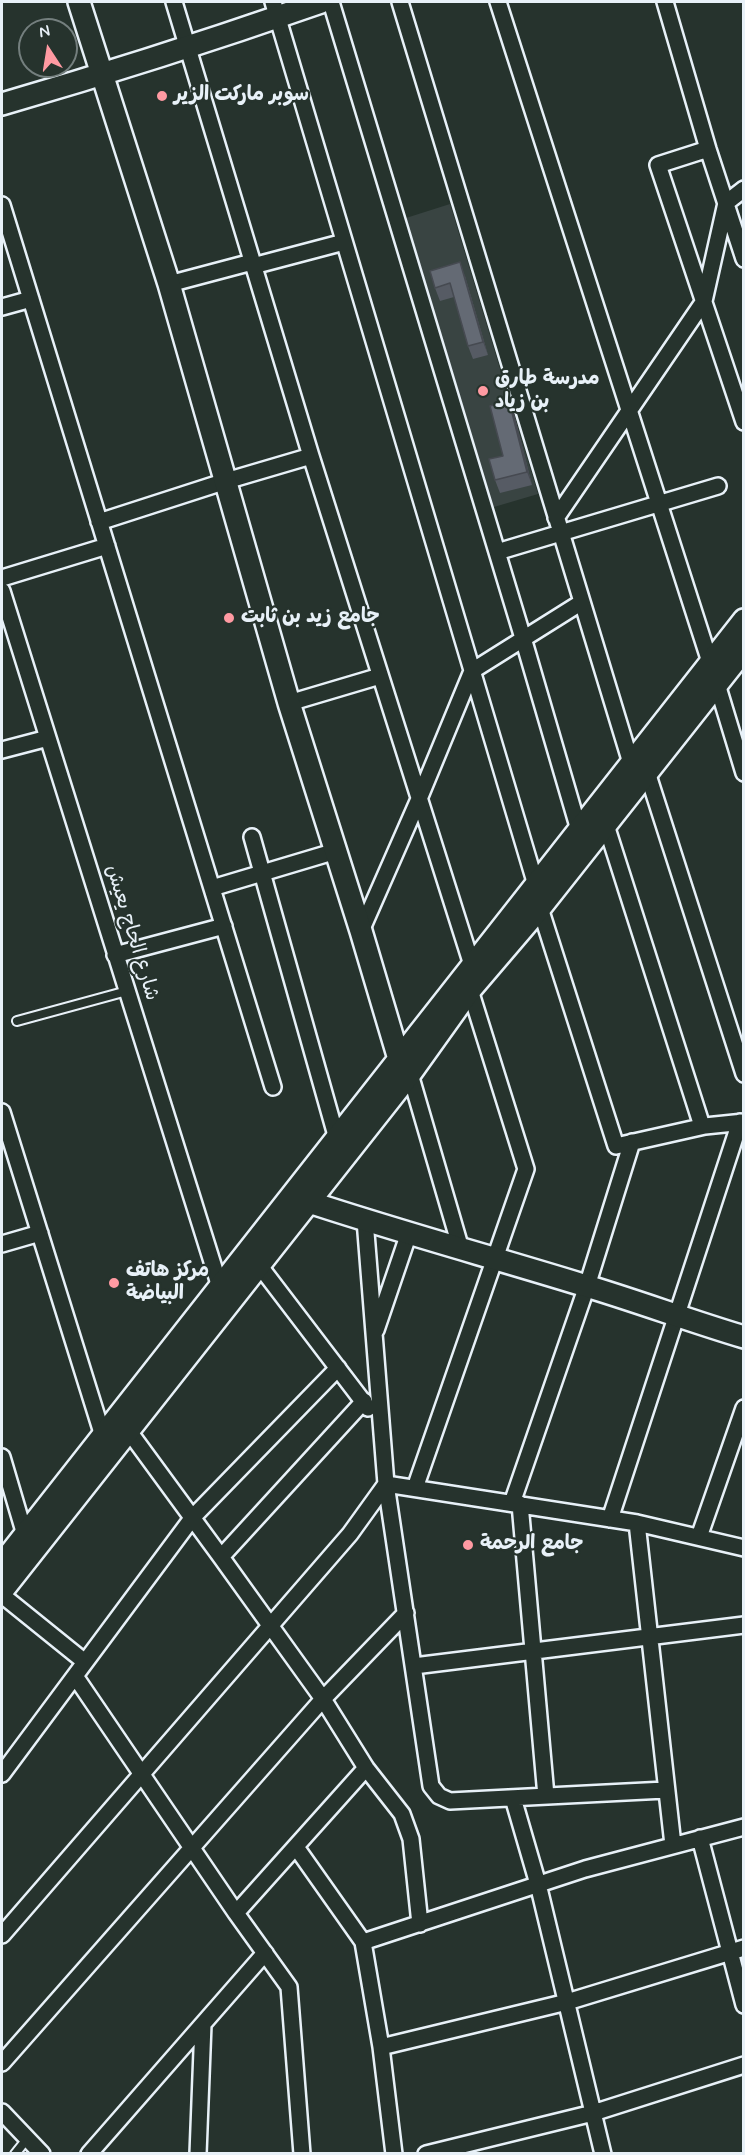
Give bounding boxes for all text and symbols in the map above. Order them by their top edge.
north arrow [18,18,78,78]
text: N [37,20,52,43]
place label: سوبر ماركت الزير [174,84,309,108]
marker: سوبر ماركت الزير [155,89,169,103]
place label: مدرسة طارق بن زياد [495,368,600,415]
marker: مدرسة طارق بن زياد [476,384,490,398]
place label: جامع زيد بن ثابت [241,606,380,630]
marker: جامع زيد بن ثابت [222,611,236,625]
street label: شارع الحاج يعيش [99,862,163,1004]
place label: مركز هاتف البياضة [126,1260,209,1307]
marker: مركز هاتف البياضة [107,1276,121,1290]
place label: جامع الرحمة [480,1533,583,1557]
marker: جامع الرحمة [461,1538,475,1552]

